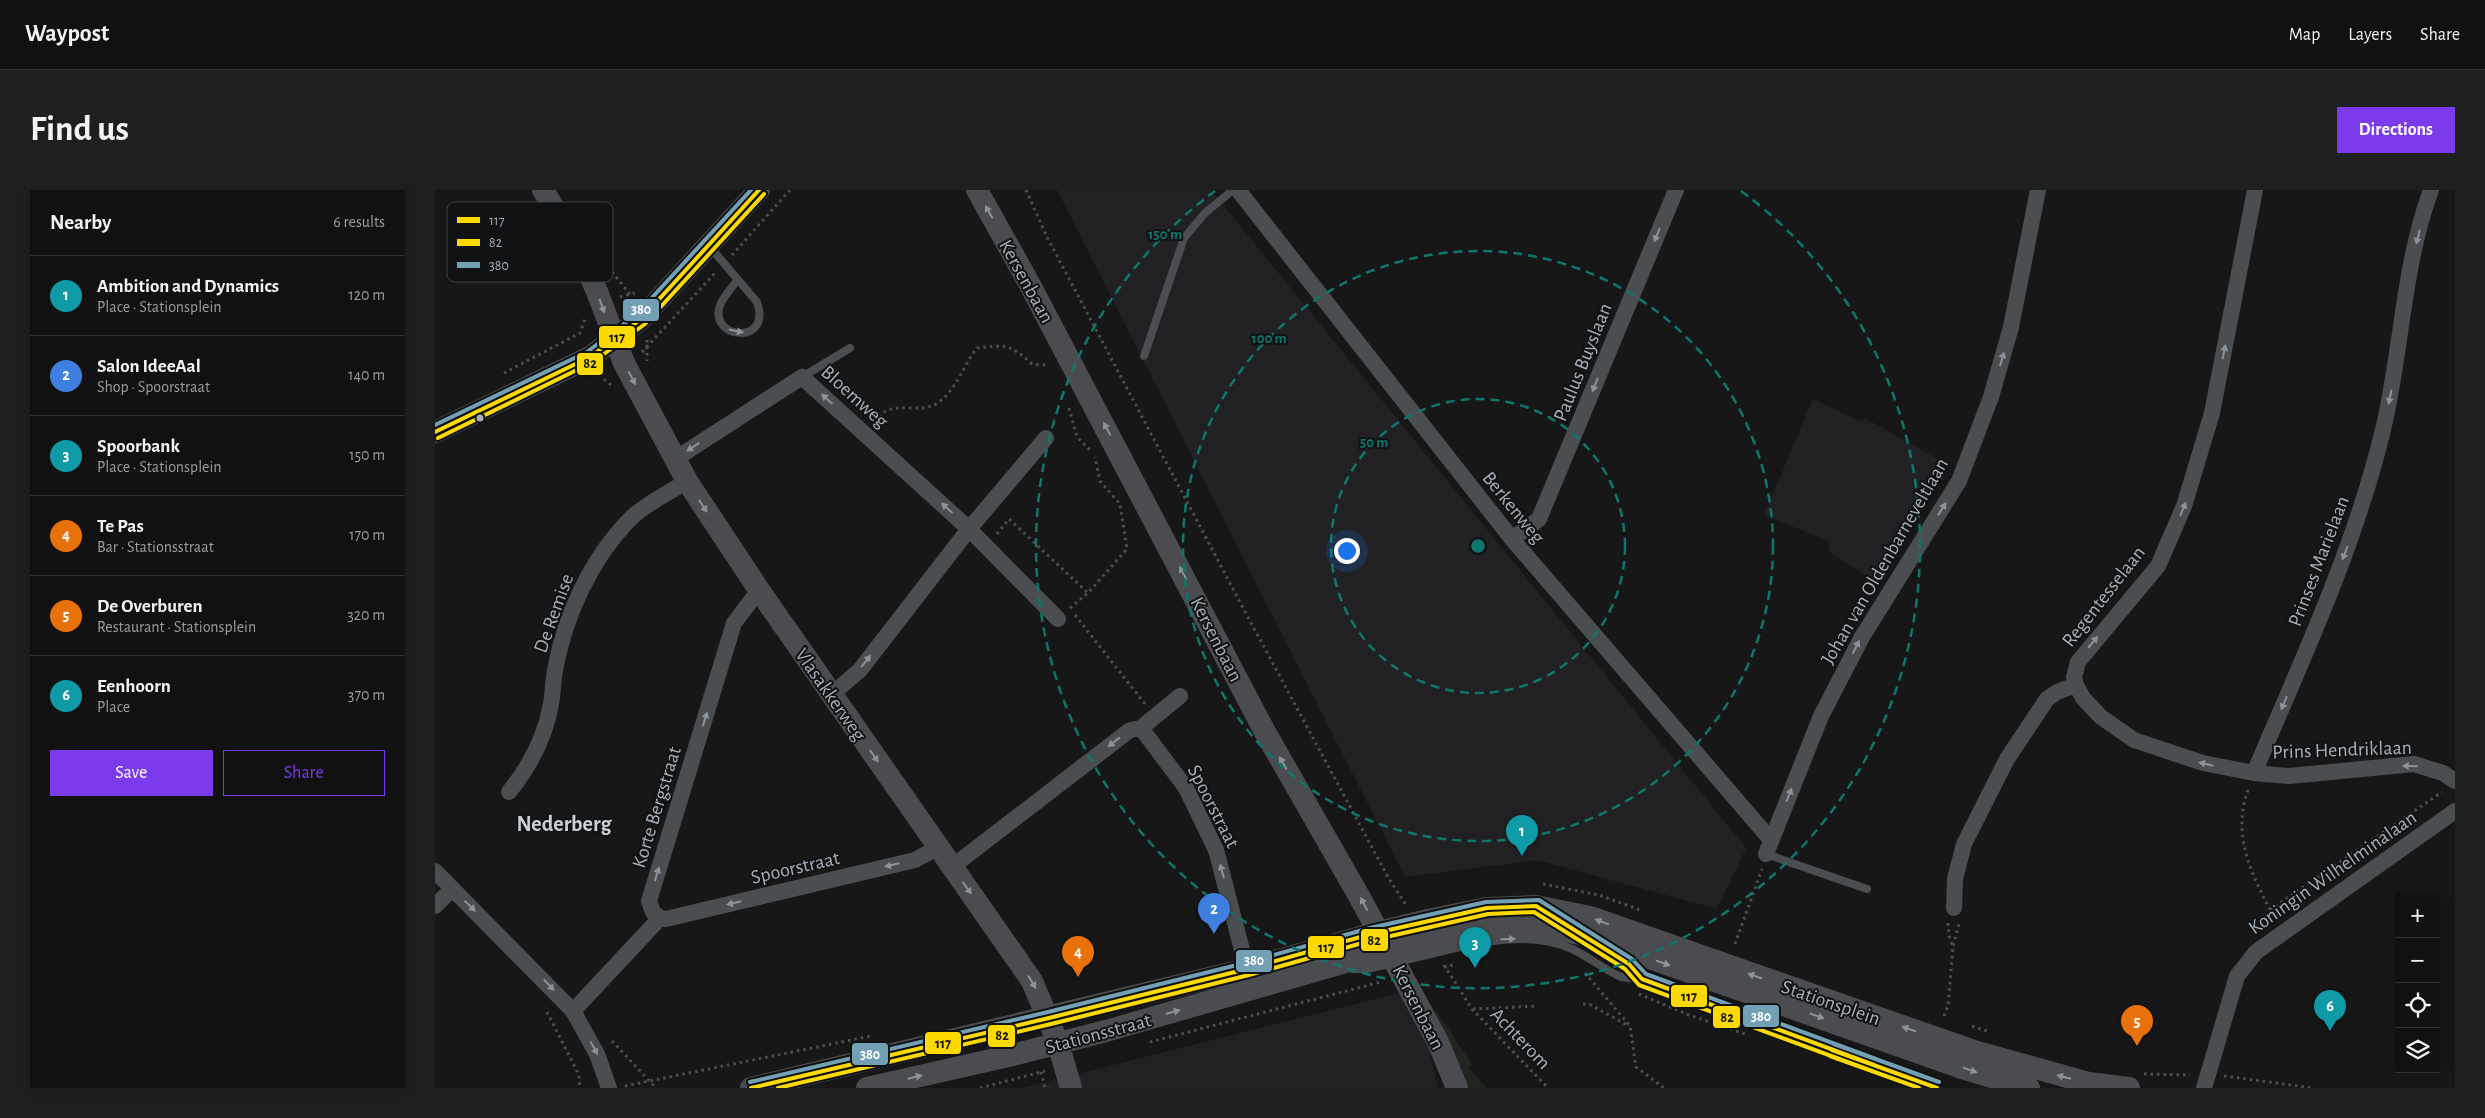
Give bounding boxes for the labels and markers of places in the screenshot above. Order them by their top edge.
unlabelled marker [475,413,485,423]
centre of rings [1469,537,1487,555]
pin: 1 [1506,815,1538,856]
pin: 2 [1198,893,1230,934]
pin: 3 [1459,927,1491,968]
pin: 4 [1062,936,1094,977]
pin: 6 [2314,990,2346,1031]
pin: 5 [2121,1005,2153,1046]

